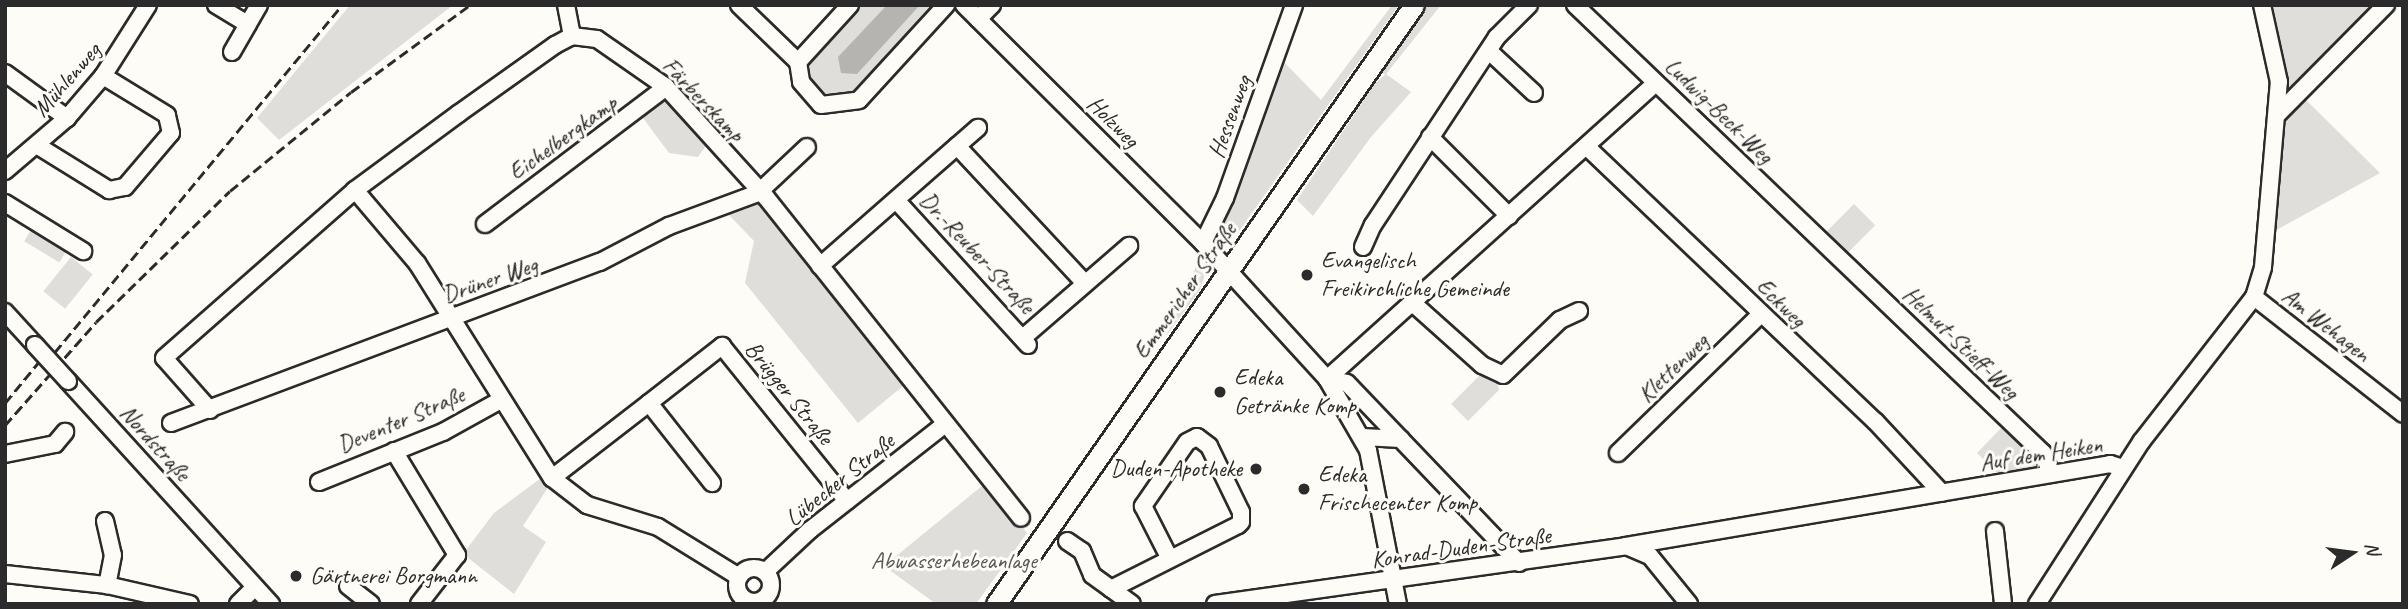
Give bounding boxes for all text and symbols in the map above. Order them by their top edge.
street label: Mühlenweg [27,37,107,123]
street label: Färberskamp [656,52,750,148]
street label: Ludwig-Beck-Weg [1659,52,1779,170]
street label: Hessenweg [1202,72,1258,162]
street label: Eichelbergkamp [503,89,623,187]
street label: Holzweg [1081,90,1145,154]
street label: Dr.-Reuber-Straße [913,186,1041,320]
street label: Emmericher Straße [1127,217,1243,365]
place label: Evangelisch Freikirchliche Gemeinde [1321,247,1509,303]
street label: Drüner Weg [439,250,541,310]
marker: Evangelisch Freikirchliche Gemeinde [1299,267,1315,283]
street label: Eckweg [1750,272,1812,334]
street label: Helmut-Stieff-Weg [1897,280,2025,406]
street label: Am Wehagen [2276,281,2376,369]
street label: Klettenweg [1632,327,1714,409]
street label: Brügger Straße [738,335,840,451]
place label: Edeka Getränke Komp [1234,364,1355,420]
street label: Deventer Straße [333,380,469,460]
marker: Edeka Getränke Komp [1212,384,1228,400]
street label: Nordstraße [113,399,197,487]
street label: Lübecker Straße [779,427,901,533]
street label: Auf dem Heiken [1977,430,2105,478]
place label: Duden-Apotheke [1111,455,1242,483]
marker: Duden-Apotheke [1248,461,1264,477]
place label: Edeka Frischecenter Komp [1318,461,1477,517]
marker: Edeka Frischecenter Komp [1296,481,1312,497]
north arrow [2317,518,2387,588]
street label: Konrad-Duden-Straße [1370,521,1552,575]
text: N [2359,540,2385,557]
park label: Abwasserhebeanlage [871,547,1037,575]
place label: Gärtnerei Borgmann [310,562,477,590]
marker: Gärtnerei Borgmann [288,568,304,584]

